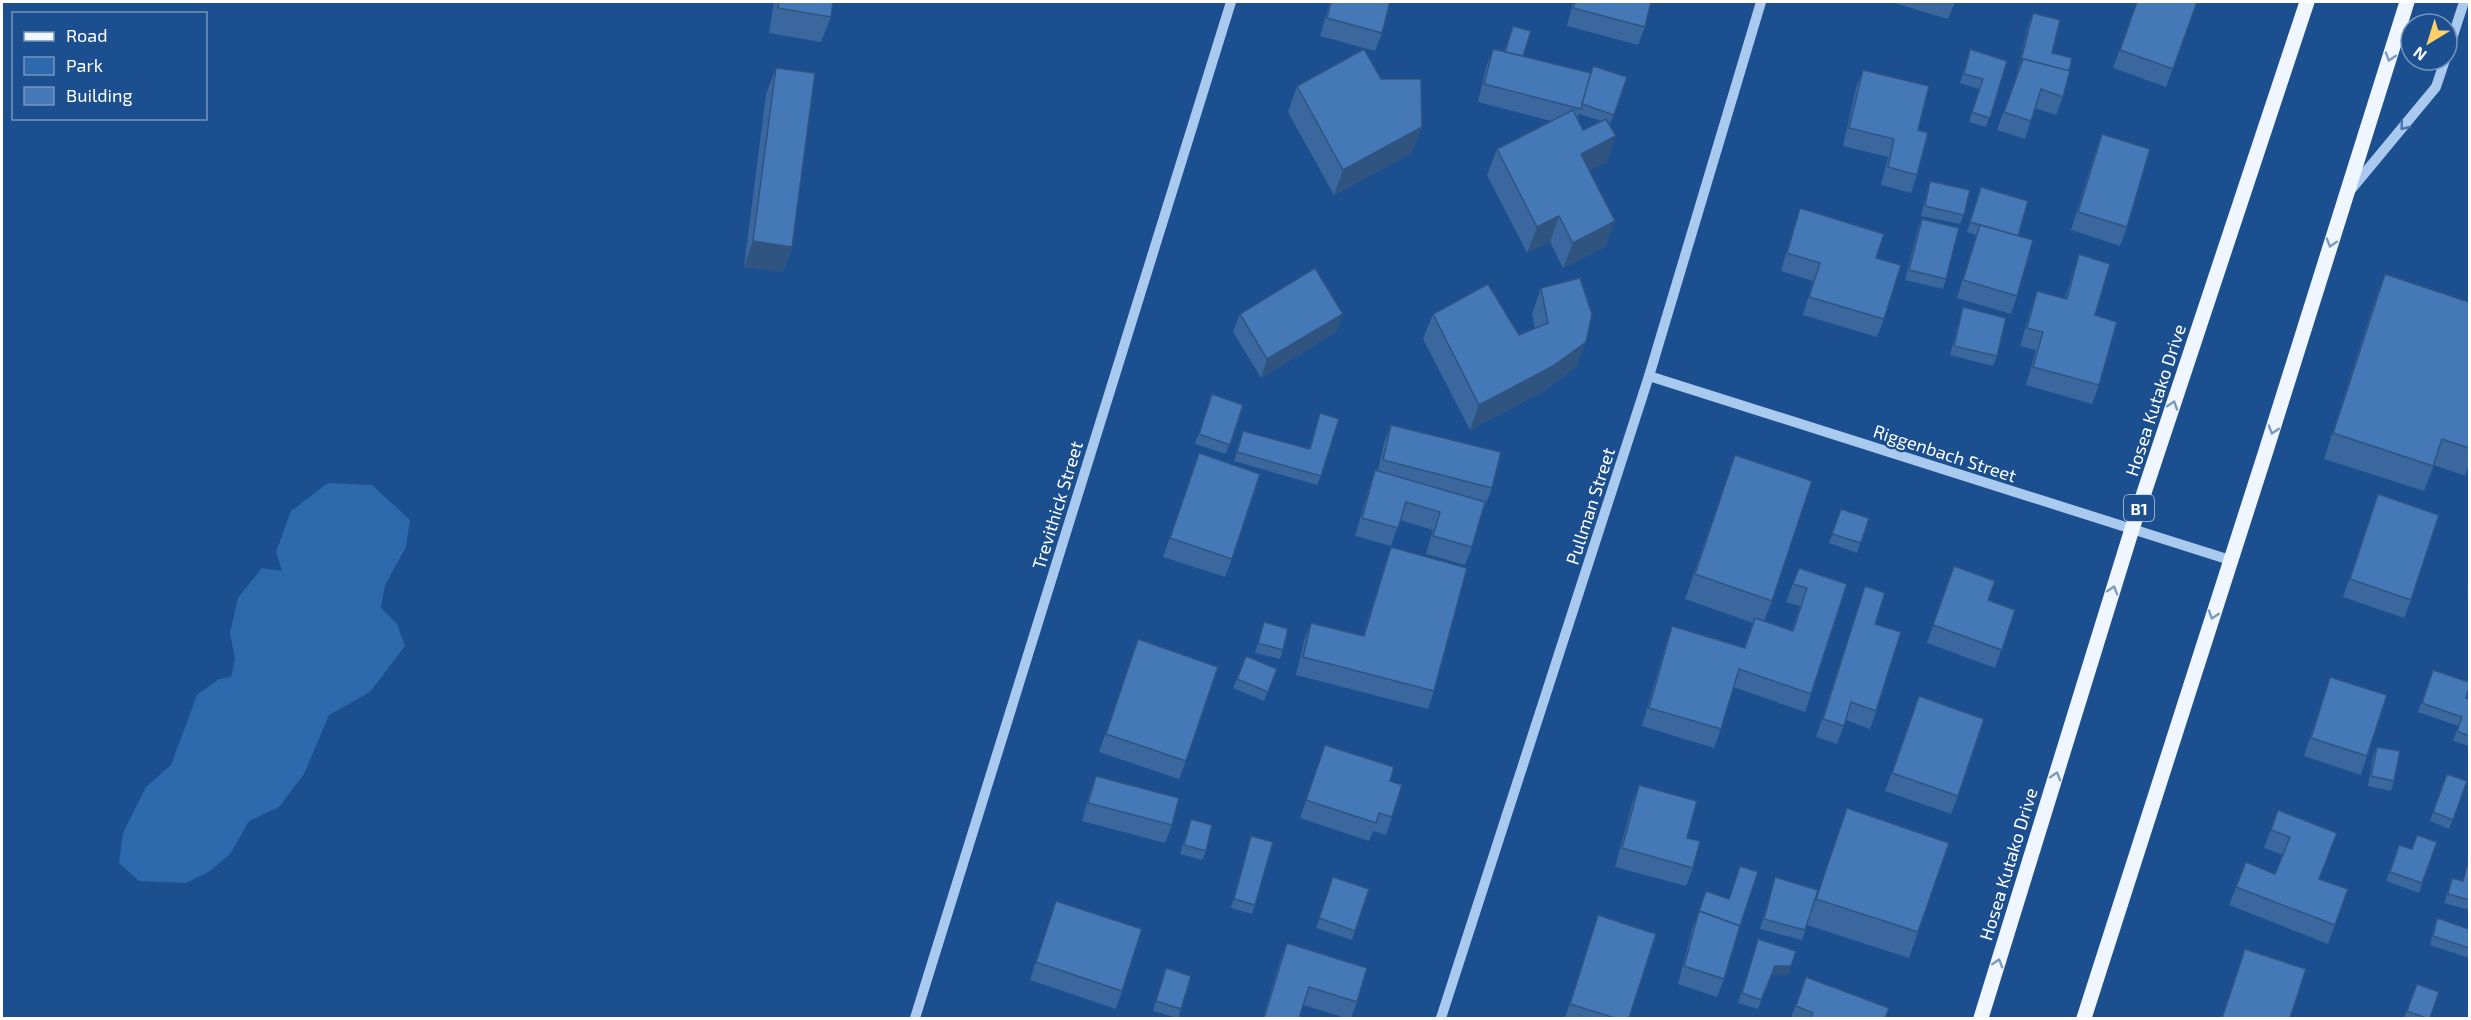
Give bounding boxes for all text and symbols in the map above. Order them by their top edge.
legend [12,12,207,120]
north arrow [2399,12,2459,72]
text: Road [66,24,107,46]
text: N [2409,43,2430,65]
one-way arrow [2384,51,2397,62]
text: Park [66,54,103,76]
text: Building [66,84,133,106]
one-way arrow [2400,120,2411,131]
one-way arrow [2326,237,2338,248]
street label: Hosea Kutako Drive [2120,321,2190,479]
one-way arrow [2166,400,2179,411]
street label: Riggenbach Street [1871,419,2019,487]
one-way arrow [2268,424,2280,435]
street label: Trevithick Street [1027,438,1087,572]
street label: Pullman Street [1561,445,1619,567]
road number: B1 [2124,495,2154,521]
one-way arrow [2106,585,2118,596]
one-way arrow [2207,609,2220,620]
one-way arrow [2048,771,2061,782]
street label: Hosea Kutako Drive [1974,785,2042,943]
one-way arrow [1991,958,2003,969]

